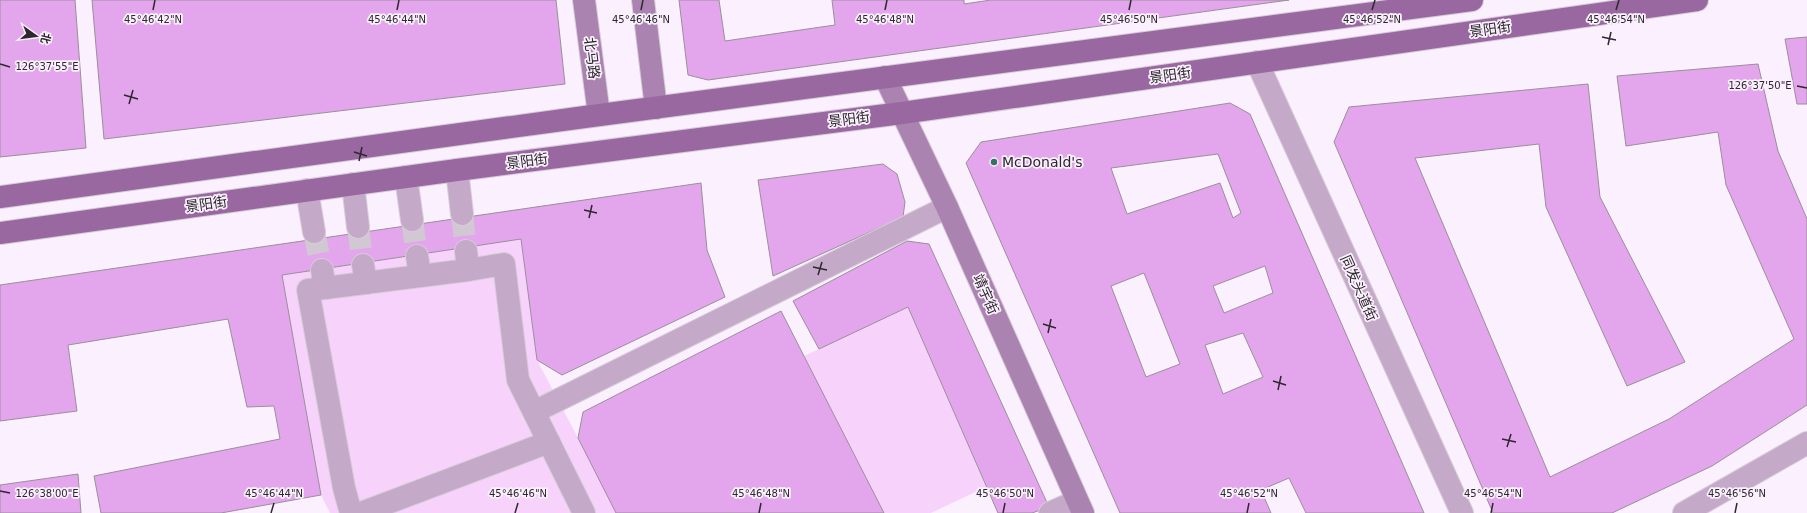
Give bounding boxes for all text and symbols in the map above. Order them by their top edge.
text: 45°46'42"N [124,14,182,25]
text: 45°46'44"N [368,14,426,25]
text: 45°46'46"N [612,14,670,25]
text: 45°46'48"N [856,14,914,25]
text: 45°46'50"N [1100,14,1158,25]
text: 45°46'52"N [1343,14,1401,25]
text: 45°46'54"N [1587,14,1645,25]
north arrow [16,16,56,56]
street label: 景阳街 [1468,18,1512,40]
text: 北 [38,31,53,45]
street label: 北马路 [582,36,602,80]
text: 126°37'55"E [15,61,79,72]
street label: 景阳街 [1148,64,1192,86]
text: 126°37'50"E [1728,80,1792,91]
street label: 景阳街 [827,109,871,129]
street label: 景阳街 [505,151,549,171]
place label: McDonald's [1002,154,1083,170]
marker: McDonald's [989,157,999,167]
street label: 景阳街 [184,193,228,215]
street label: 同发头道街 [1337,253,1381,323]
street label: 靖宇街 [970,272,1002,316]
text: 126°38'00"E [15,488,79,499]
text: 45°46'44"N [245,488,303,499]
text: 45°46'46"N [489,488,547,499]
text: 45°46'48"N [732,488,790,499]
text: 45°46'50"N [976,488,1034,499]
text: 45°46'52"N [1220,488,1278,499]
text: 45°46'54"N [1464,488,1522,499]
text: 45°46'56"N [1708,488,1766,499]

